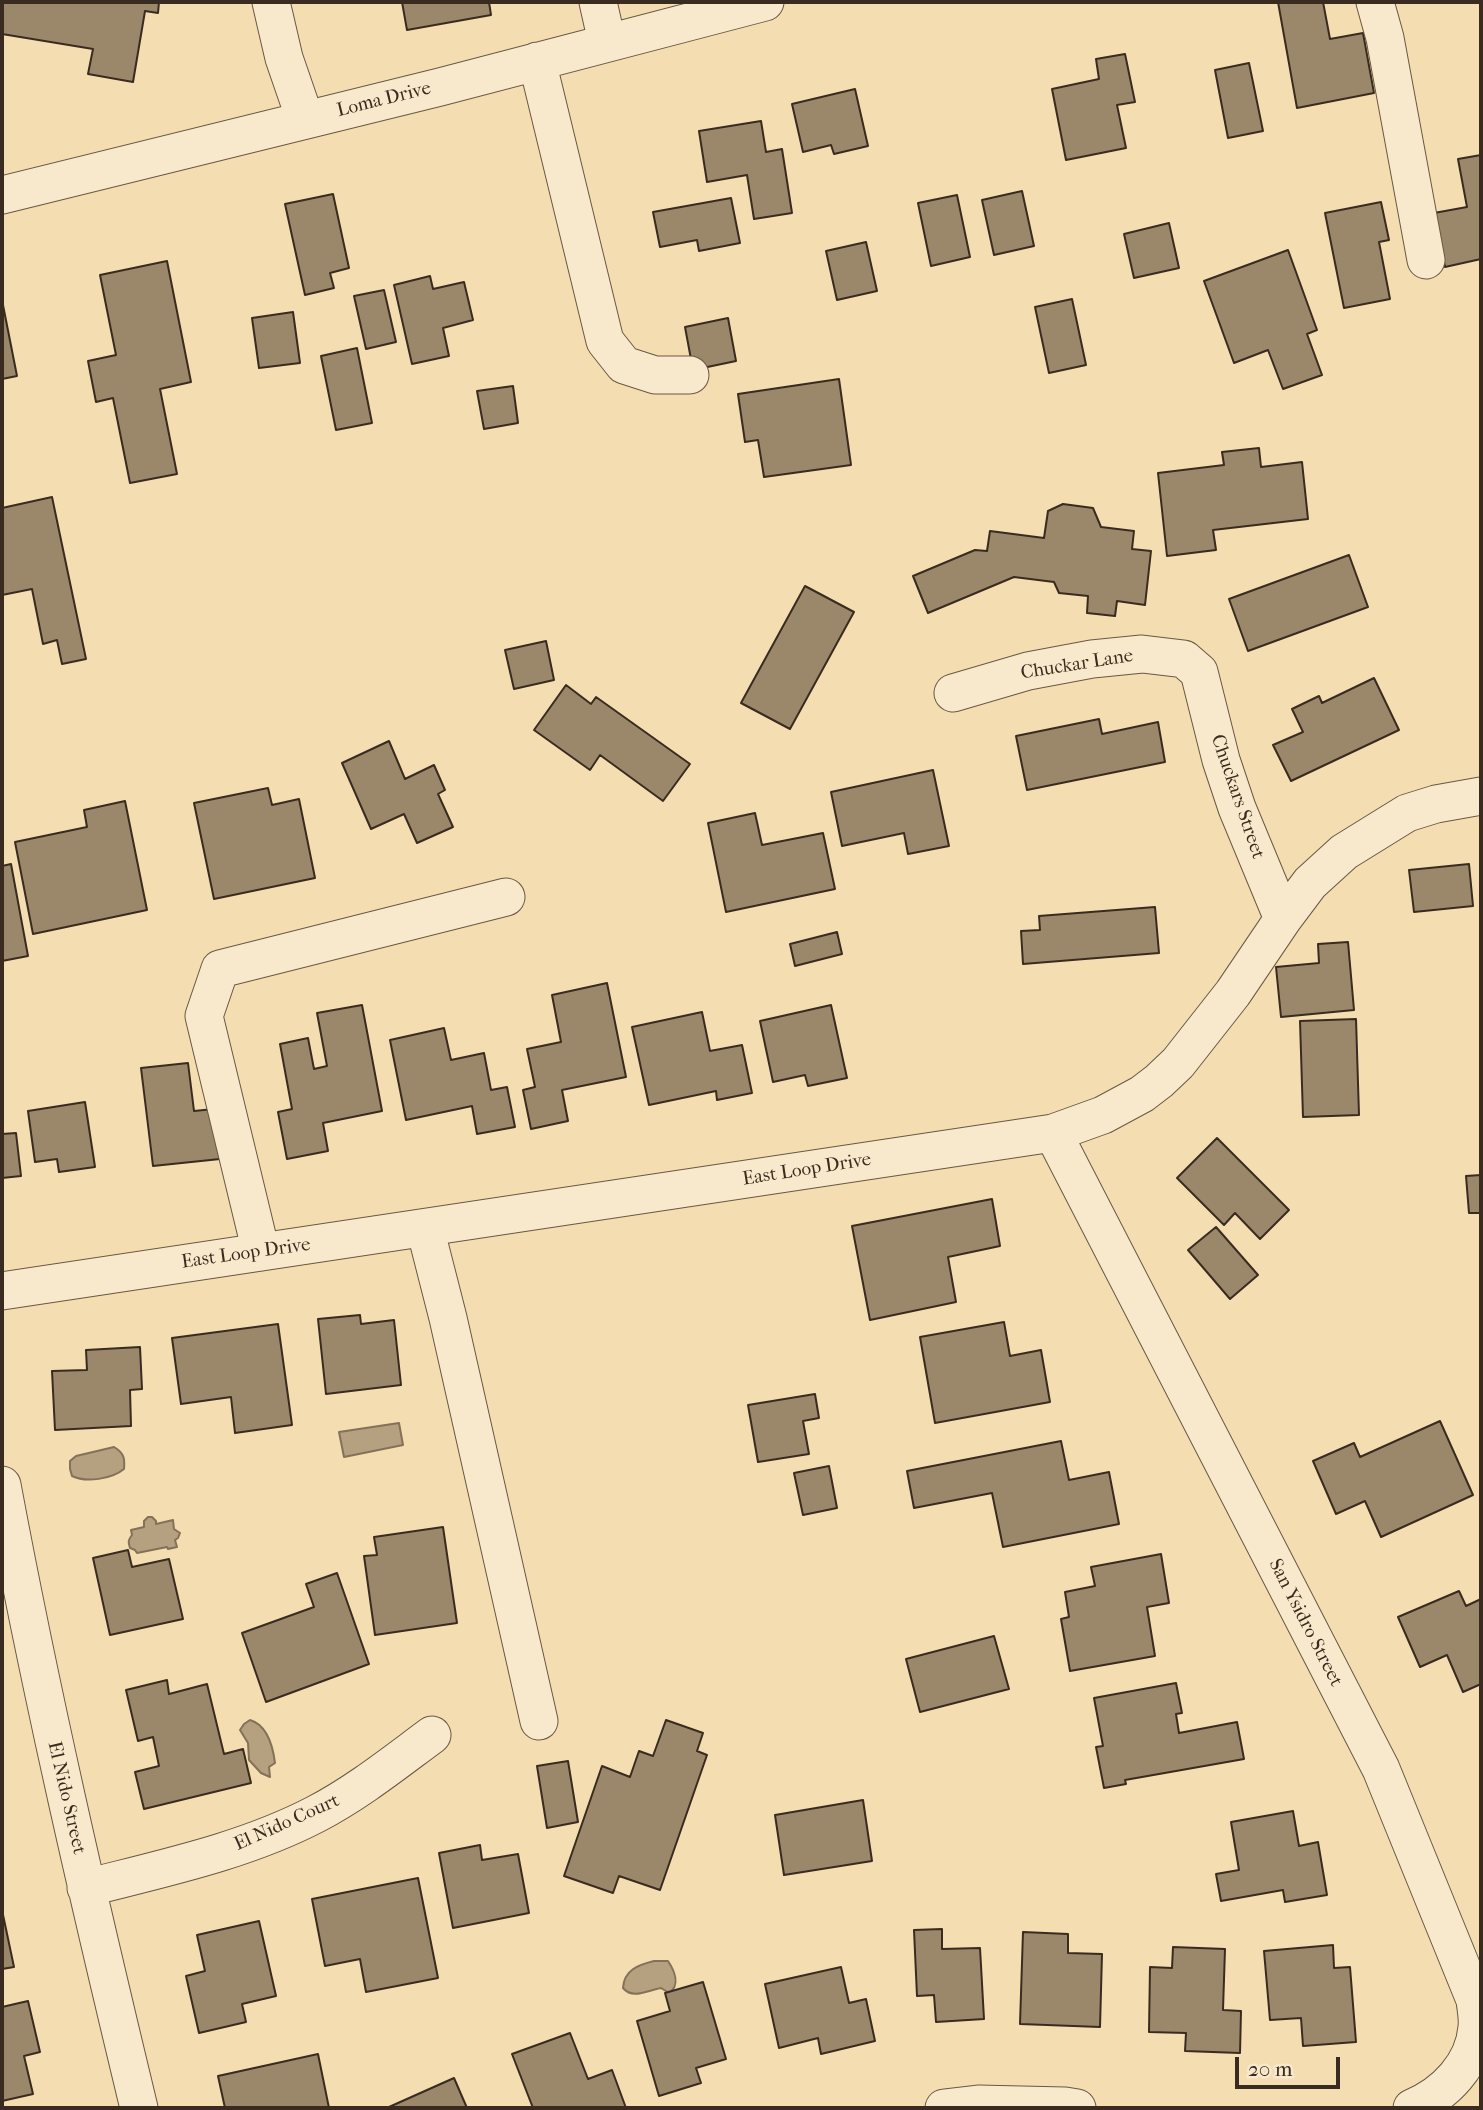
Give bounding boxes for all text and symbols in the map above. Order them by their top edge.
street label: Loma Drive [335,77,433,123]
street label: Chuckar Lane [1019,645,1135,685]
street label: Chuckars Street [1205,732,1269,862]
street label: East Loop Drive [741,1149,873,1191]
street label: East Loop Drive [180,1234,312,1274]
street label: San Ysidro Street [1263,1556,1347,1690]
street label: El Nido Street [42,1739,90,1857]
street label: El Nido Court [231,1790,343,1856]
scale bar [1238,2044,1343,2088]
text: 20 m [1248,2057,1292,2081]

